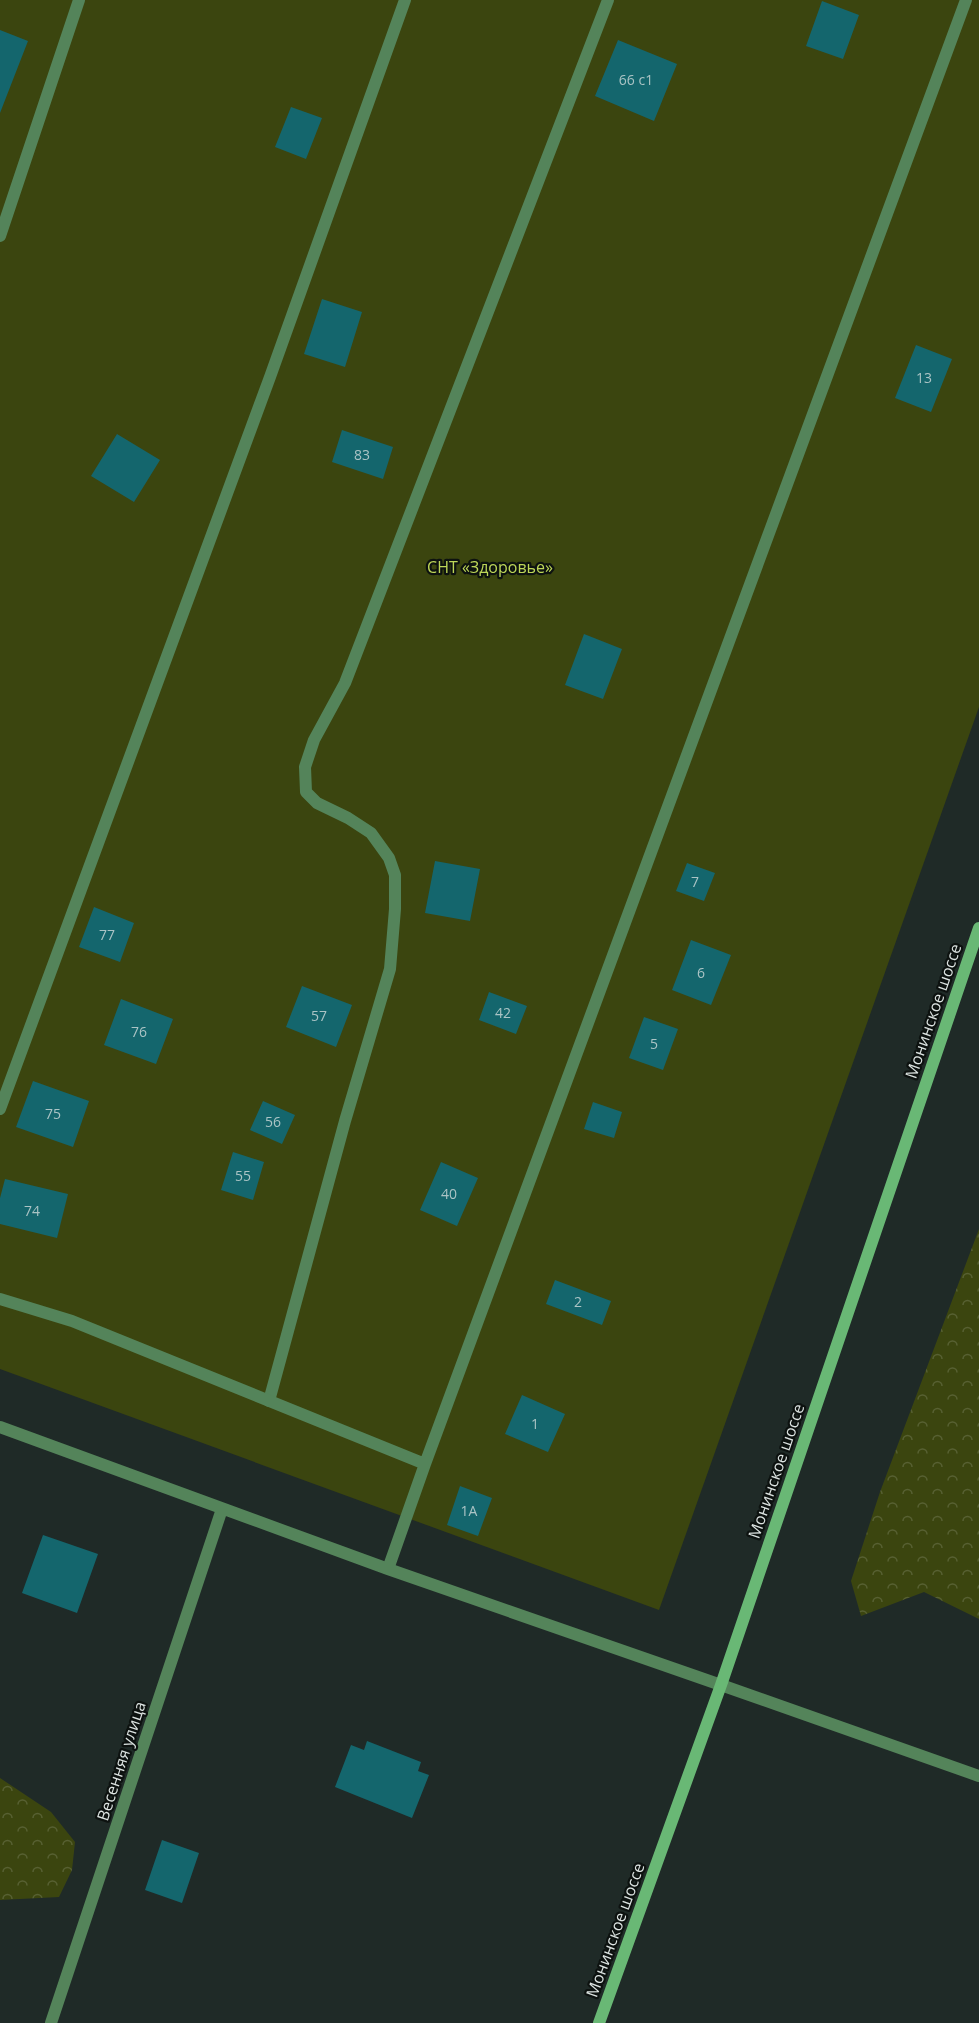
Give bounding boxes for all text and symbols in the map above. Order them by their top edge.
house number: 66 с1 [619,70,653,89]
house number: 13 [916,368,932,387]
house number: 83 [354,445,370,464]
park label: СНТ «Здоровье» [427,556,553,578]
house number: 7 [691,872,699,891]
house number: 77 [99,925,115,944]
street label: Монинское шоссе [900,941,966,1081]
house number: 6 [697,963,705,982]
house number: 42 [495,1003,511,1022]
house number: 57 [311,1006,327,1025]
house number: 76 [131,1022,147,1041]
house number: 5 [650,1034,658,1053]
house number: 75 [45,1104,61,1123]
house number: 56 [265,1112,281,1131]
house number: 55 [235,1166,251,1185]
house number: 40 [441,1184,457,1203]
house number: 74 [24,1201,40,1220]
house number: 2 [574,1292,582,1311]
street label: Монинское шоссе [743,1401,809,1541]
house number: 1 [531,1414,539,1433]
house number: 1А [461,1501,478,1520]
street label: Весенняя улица [91,1698,151,1824]
street label: Монинское шоссе [580,1860,650,2000]

